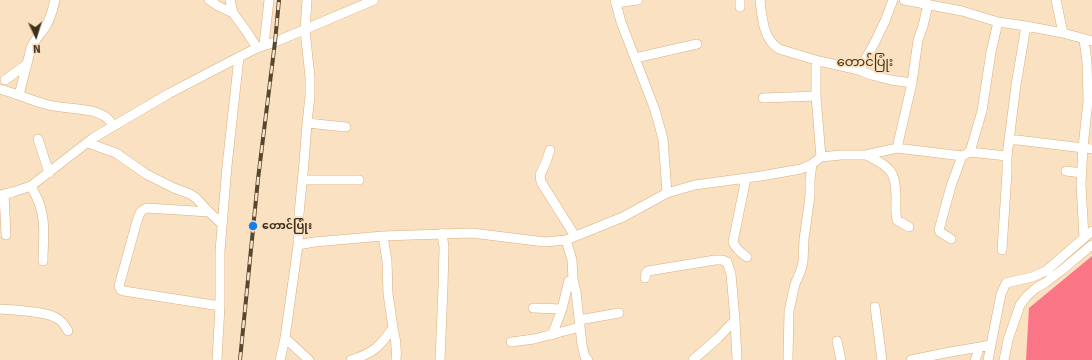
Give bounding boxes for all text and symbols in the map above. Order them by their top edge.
north arrow [16,16,56,56]
text: N [33,42,41,55]
district label: တောင်ပြုံး [837,55,893,71]
place label: တောင်ပြုံး [262,219,312,233]
marker: တောင်ပြုံး [247,220,259,232]

